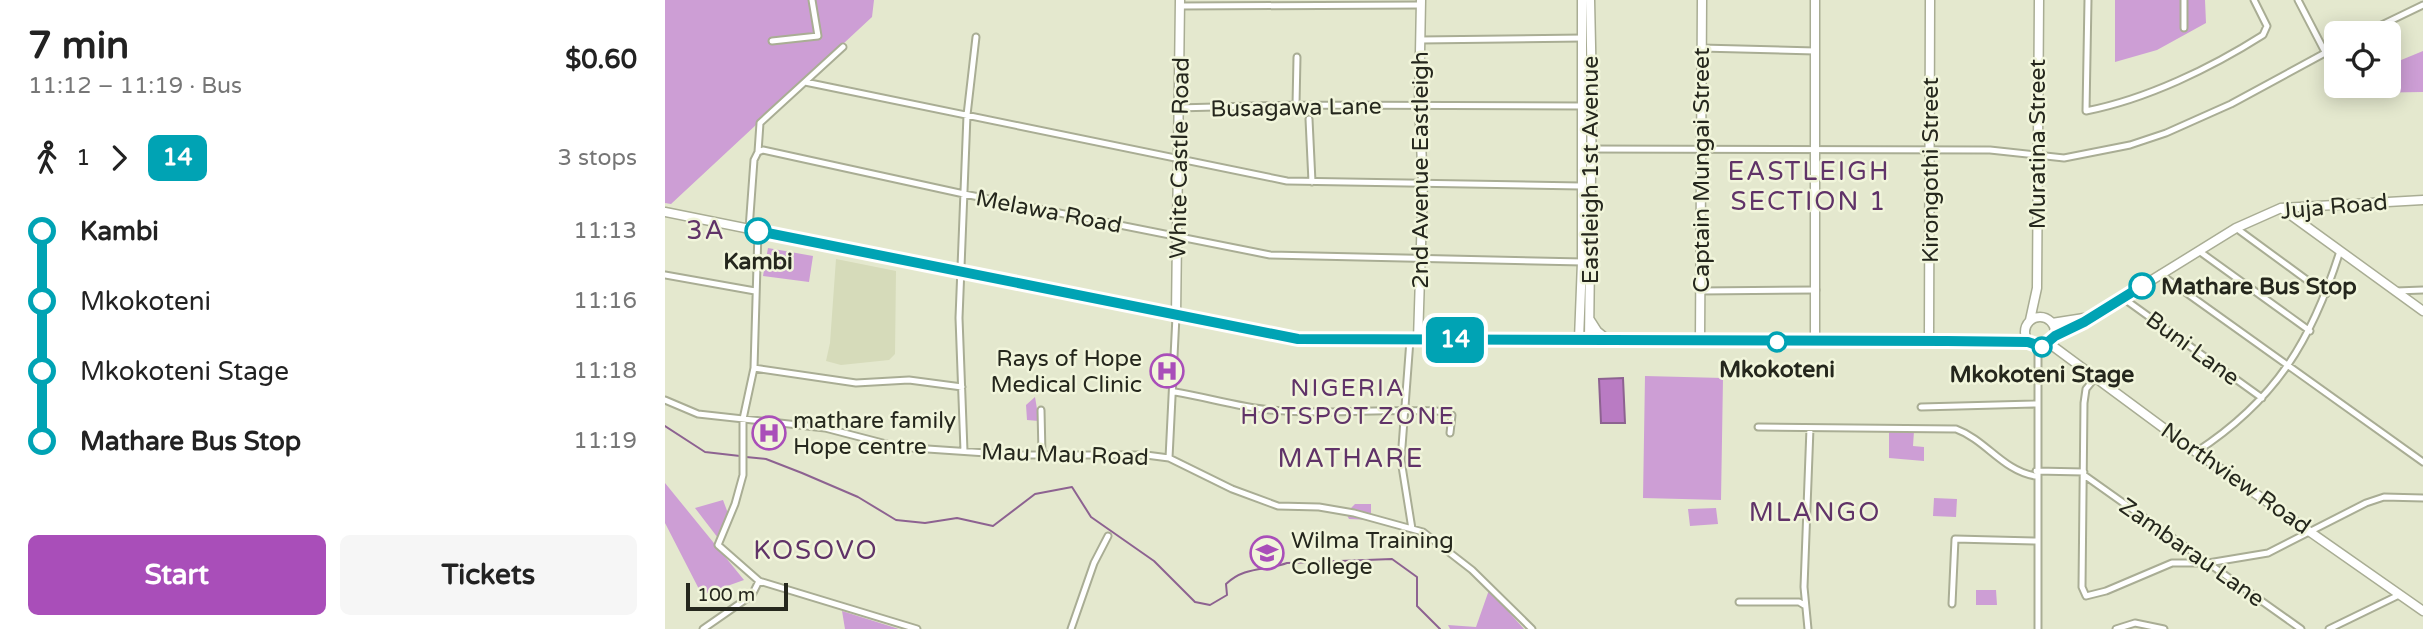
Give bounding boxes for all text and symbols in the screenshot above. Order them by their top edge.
map controls [2324,21,2401,98]
button: locate [2324,21,2401,98]
text: 7 min [28,23,129,69]
text: $0.60 [565,44,637,75]
street label: Captain Mungai Street [1688,47,1716,293]
street label: 2nd Avenue Eastleigh [1407,51,1435,289]
street label: Eastleigh 1st Avenue [1577,56,1605,284]
street label: White Castle Road [1164,57,1196,259]
street label: Muratina Street [2024,59,2052,229]
text: 11:12 – 11:19 · Bus [28,72,242,100]
street label: Kirongothi Street [1917,77,1945,263]
street label: Busagawa Lane [1210,93,1382,123]
icon: walk [28,139,66,177]
icon: forward [100,139,138,177]
text: 14 [162,143,193,172]
text: 1 [76,144,90,172]
text: 3 stops [557,144,637,172]
district label: EASTLEIGH SECTION 1 [1727,156,1891,217]
street label: Melawa Road [973,184,1124,240]
street label: Juja Road [2279,188,2389,226]
district label: 3A [686,215,726,246]
text: Kambi [80,216,159,247]
text: 11:13 [573,217,637,245]
marker: Kambi [745,218,771,244]
place label: Kambi [723,248,793,276]
marker: Mathare Bus Stop [2129,273,2155,299]
place label: Mathare Bus Stop [2161,273,2357,301]
text: Mkokoteni [80,286,211,317]
text: 11:16 [573,287,637,315]
street label: Buni Lane [2140,306,2245,392]
line badge: 14 [1423,317,1487,363]
text: 14 [1440,325,1470,354]
marker: Mkokoteni [1767,332,1787,352]
marker: Mkokoteni Stage [2032,337,2052,357]
place label: Rays of Hope Medical Clinic [991,345,1142,399]
hospital icon: Rays of Hope Medical Clinic [1148,352,1186,390]
text: Mkokoteni Stage [80,356,289,387]
place label: Mkokoteni [1719,356,1835,384]
text: 11:18 [573,357,637,385]
place label: Mkokoteni Stage [1950,361,2134,389]
district label: NIGERIA HOTSPOT ZONE [1240,374,1456,431]
place label: mathare family Hope centre [793,407,956,461]
hospital icon: mathare family Hope centre [750,414,788,452]
street label: Northview Road [2155,417,2316,541]
text: Mathare Bus Stop [80,426,301,457]
text: 11:19 [573,427,637,455]
street label: Mau Mau Road [981,438,1149,472]
district label: MATHARE [1278,443,1424,474]
street label: Zambarau Lane [2113,492,2269,613]
district label: MLANGO [1749,497,1881,528]
place label: Wilma Training College [1291,527,1454,581]
school or university icon: Wilma Training College [1248,534,1286,572]
button: Start [28,535,326,615]
button: Tickets [340,535,637,615]
district label: KOSOVO [753,535,879,566]
scale bar [686,580,787,612]
text: 100 m [697,584,755,606]

